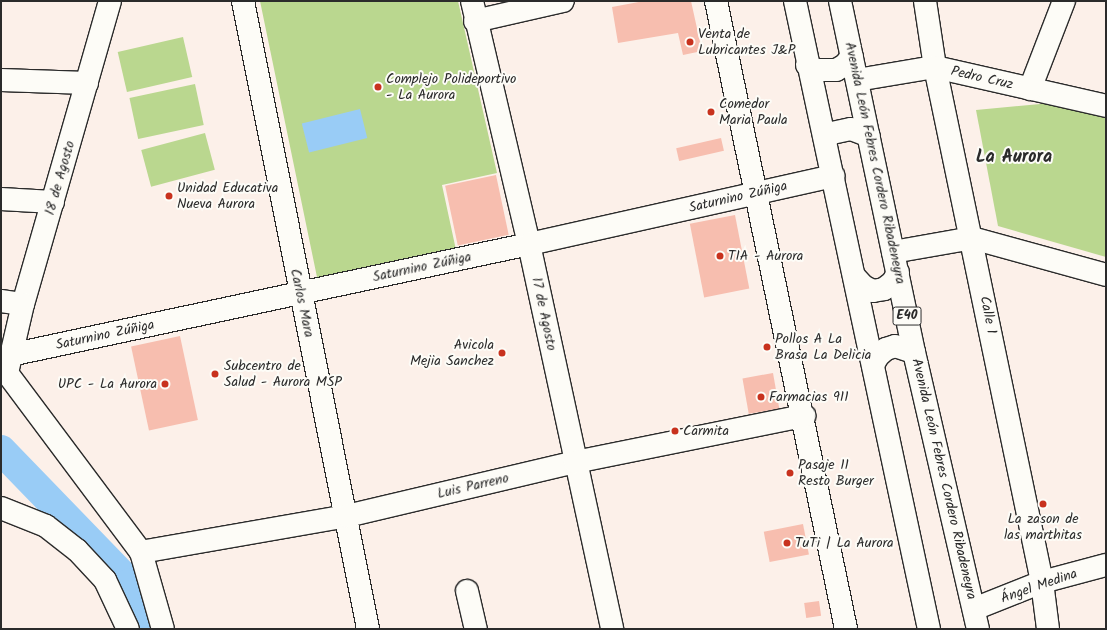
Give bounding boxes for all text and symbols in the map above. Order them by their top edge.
place label: Venta de Lubricantes J&P [698,26,795,58]
marker: Venta de Lubricantes J&P [685,37,695,47]
street label: Avenida León Febres Cordero Ribadeneyra [841,40,909,286]
street label: Pedro Cruz [949,63,1015,93]
place label: Complejo Polideportivo - La Aurora [386,71,516,104]
marker: Complejo Polideportivo - La Aurora [373,82,383,92]
place label: Comedor Maria Paula [719,96,788,128]
marker: Comedor Maria Paula [706,107,716,117]
street label: 18 de Agosto [41,139,79,217]
district label: La Aurora [976,147,1052,169]
street label: Saturnino Zúñiga [687,178,789,216]
place label: Unidad Educativa Nueva Aurora [177,180,278,212]
marker: Unidad Educativa Nueva Aurora [164,191,174,201]
street label: Saturnino Zúñiga [371,248,473,286]
place label: TIA - Aurora [728,248,803,264]
marker: TIA - Aurora [715,251,725,261]
street label: Carlos Mara [287,267,317,339]
street label: 17 de Agosto [528,276,560,352]
street label: Calle 1 [976,295,1000,335]
road number: E40 [892,305,922,327]
street label: Saturnino Zúñiga [54,316,156,354]
place label: Pollos A La Brasa La Delicia [775,331,871,364]
place label: Avicola Mejia Sanchez [410,337,494,370]
marker: Pollos A La Brasa La Delicia [762,342,772,352]
marker: Avicola Mejia Sanchez [497,348,507,358]
street label: Avenida León Febres Cordero Ribadeneyra [908,357,980,601]
place label: Subcentro de Salud - Aurora MSP [224,358,342,390]
marker: Subcentro de Salud - Aurora MSP [209,368,221,380]
place label: UPC - La Aurora [58,376,157,392]
marker: UPC - La Aurora [160,379,170,389]
place label: Farmacias 911 [769,389,849,405]
marker: Farmacias 911 [756,392,766,402]
place label: Carmita [683,423,729,439]
marker: Carmita [670,426,680,436]
place label: Pasaje 11 Resto Burger [798,457,874,490]
marker: Pasaje 11 Resto Burger [785,468,795,478]
street label: Luis Parreno [436,470,510,502]
marker: La zason de las marthitas [1038,499,1048,509]
place label: La zason de las marthitas [1004,511,1082,544]
place label: TuTi | La Aurora [795,535,894,551]
marker: TuTi | La Aurora [782,538,792,548]
street label: Ángel Medina [999,565,1079,607]

